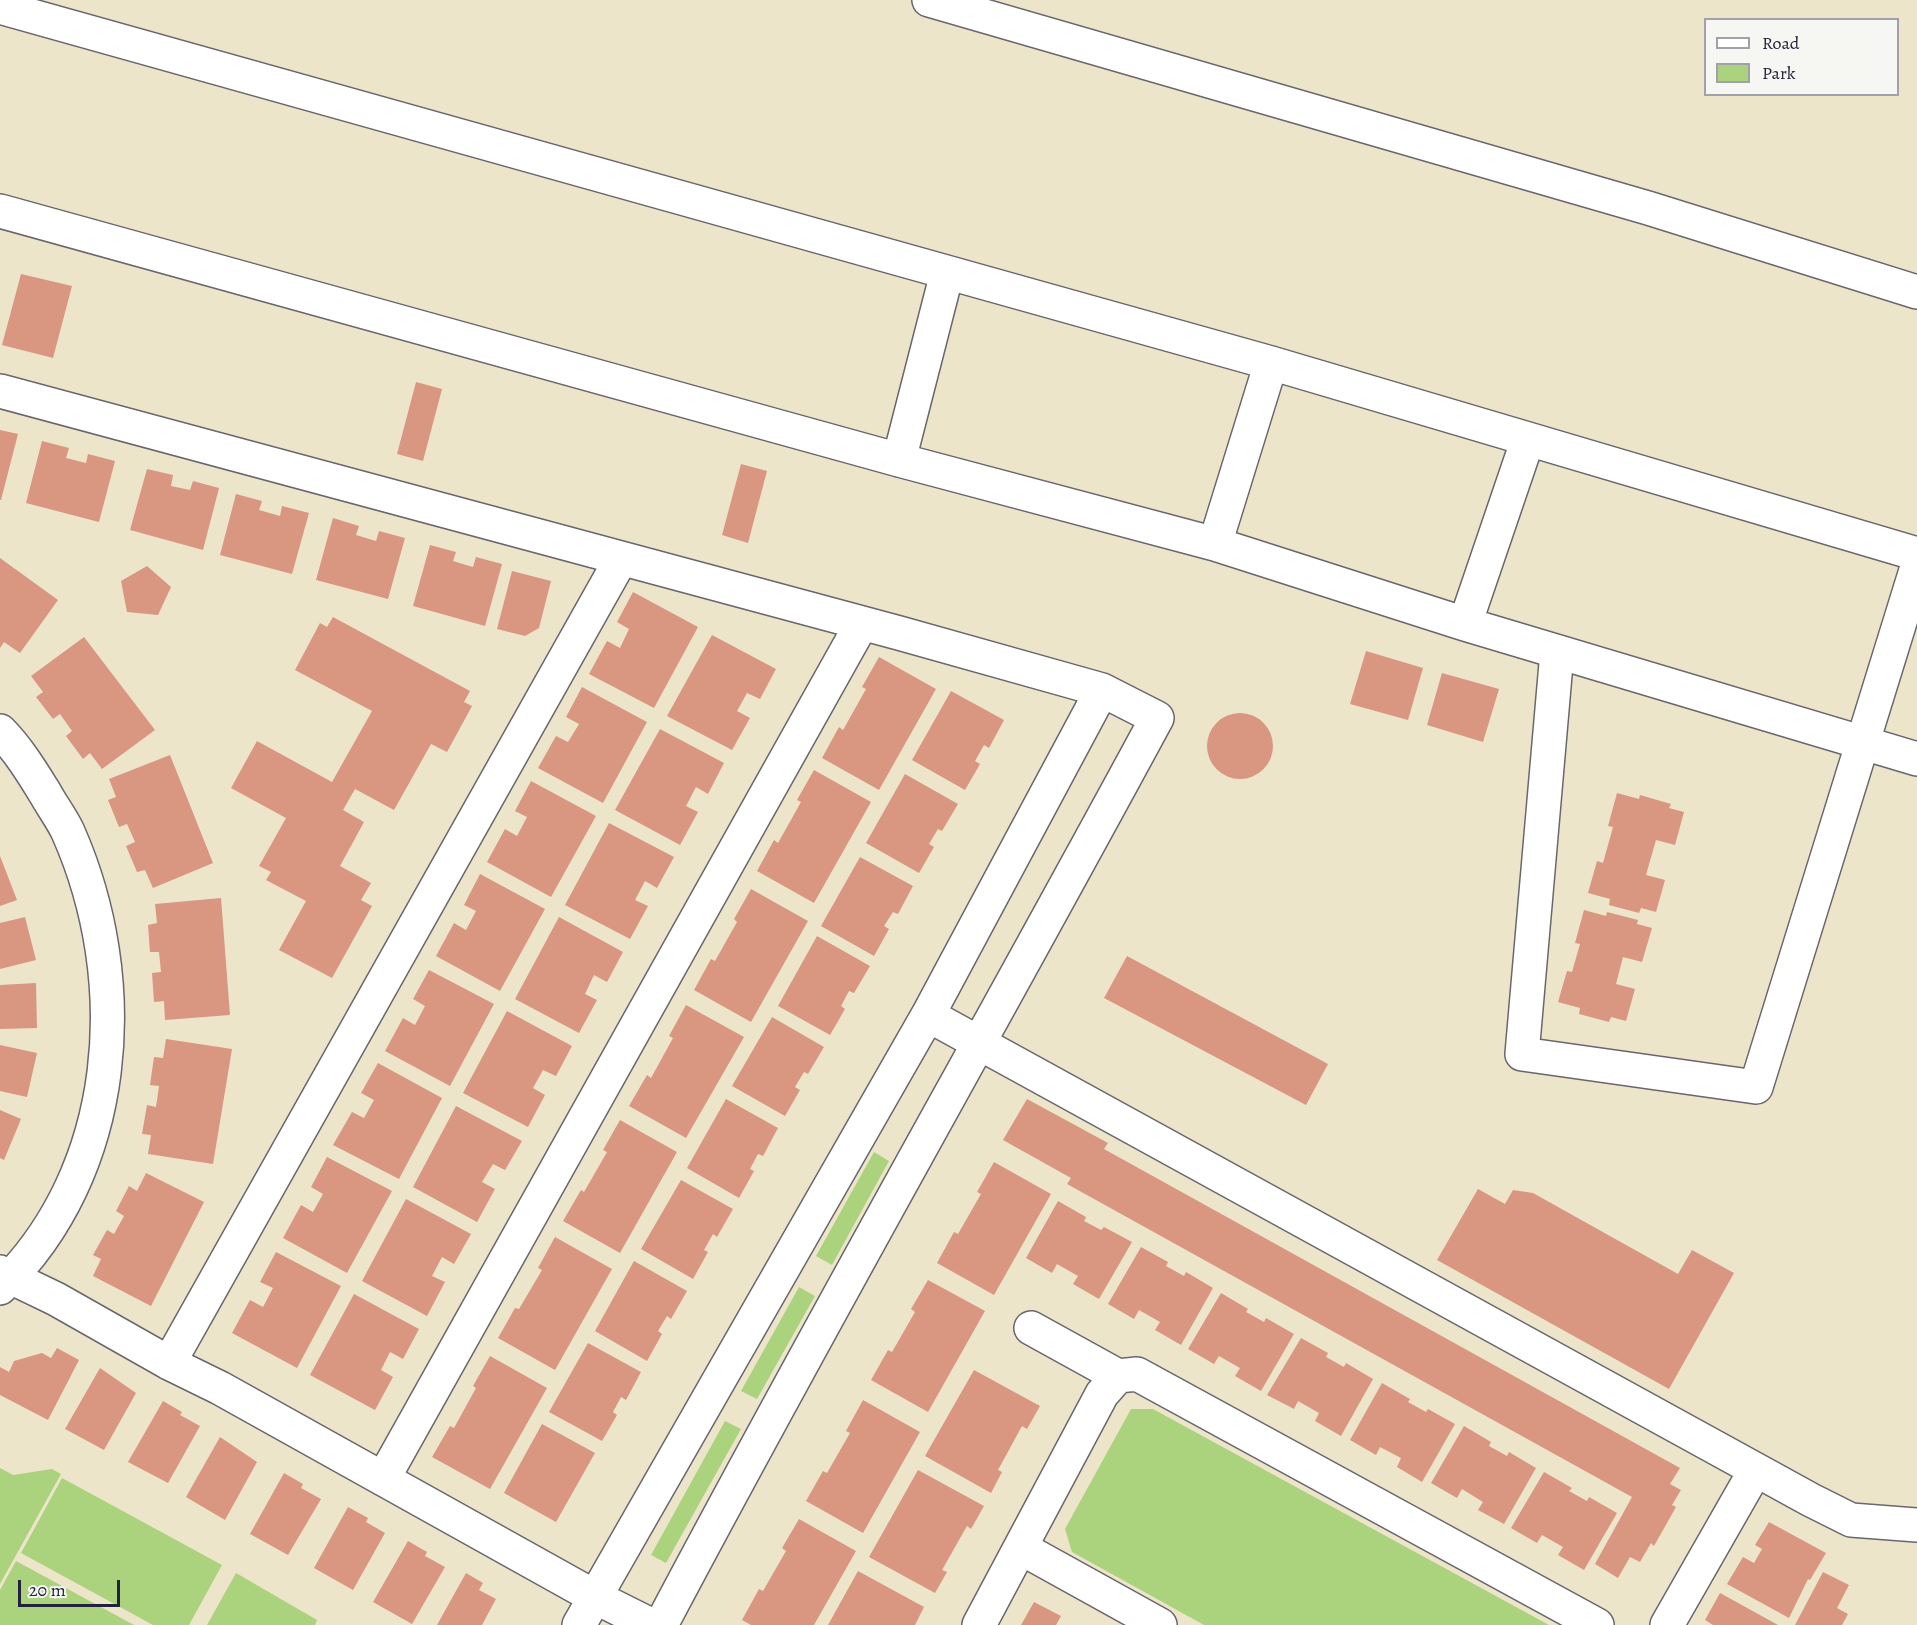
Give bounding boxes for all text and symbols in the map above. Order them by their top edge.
legend [1704,18,1899,96]
text: Road [1762,31,1799,55]
text: Park [1762,61,1796,85]
scale bar [21,1568,123,1606]
text: 20 m [29,1578,66,1602]

